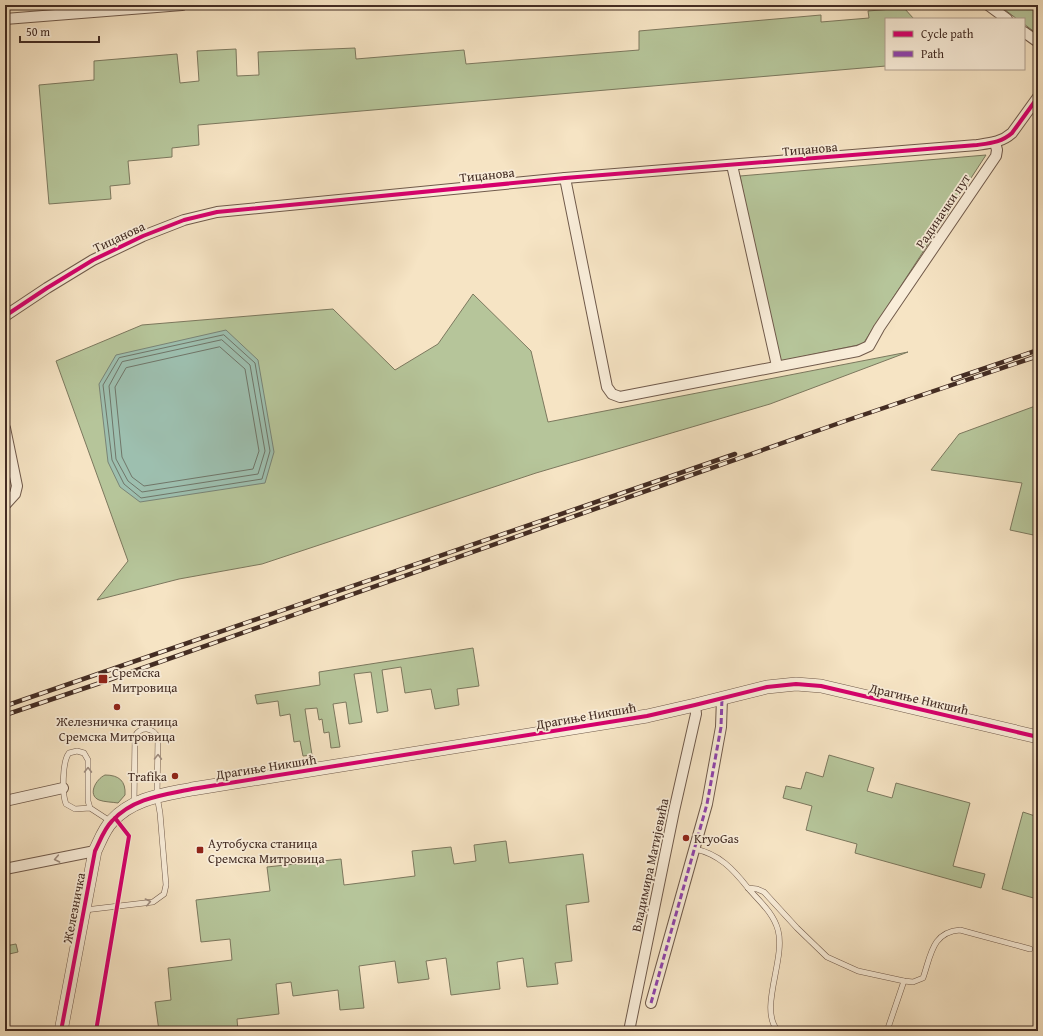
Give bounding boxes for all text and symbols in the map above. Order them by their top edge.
scale bar [20,18,99,44]
legend [885,18,1025,70]
text: 50 m [26,23,50,40]
text: Cycle path [921,25,974,42]
text: Path [921,45,944,62]
street label: Тицанова [782,137,839,161]
street label: Тицанова [459,163,516,187]
street label: Радиначки пут [911,169,975,252]
street label: Тицанова [90,216,149,257]
place label: Сремска Митровица [112,663,178,697]
marker: Сремска Митровица [97,673,109,685]
street label: Драгиње Никшић [866,678,971,720]
street label: Драгиње Никшић [533,698,638,734]
marker: Железничка станица Сремска Митровица [112,702,122,712]
place label: Железничка станица Сремска Митровица [55,712,179,746]
street label: Драгиње Никшић [213,750,318,784]
one-way arrow [154,754,162,760]
one-way arrow [84,767,92,773]
place label: Trafika [128,767,168,786]
marker: Trafika [170,771,180,781]
street label: Владимира Матијевића [627,796,674,934]
place label: KryoGas [694,829,739,848]
marker: KryoGas [681,833,691,843]
place label: Аутобуска станица Сремска Митровица [208,834,325,868]
marker: Аутобуска станица Сремска Митровица [195,845,205,855]
one-way arrow [54,854,60,862]
street label: Железничка [58,870,90,946]
one-way arrow [145,898,152,906]

